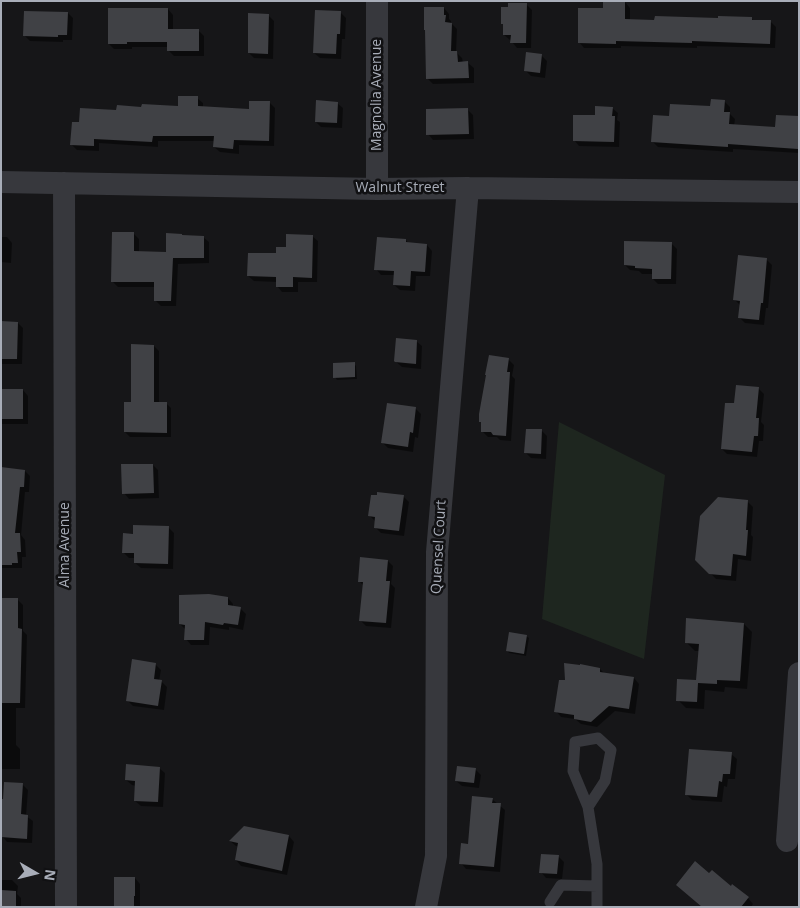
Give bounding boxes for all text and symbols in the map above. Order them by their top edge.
street label: Magnolia Avenue [369,39,385,151]
street label: Walnut Street [355,180,445,196]
street label: Quensel Court [428,500,450,594]
street label: Alma Avenue [57,502,73,588]
north arrow [10,848,60,898]
text: N [40,868,61,882]

